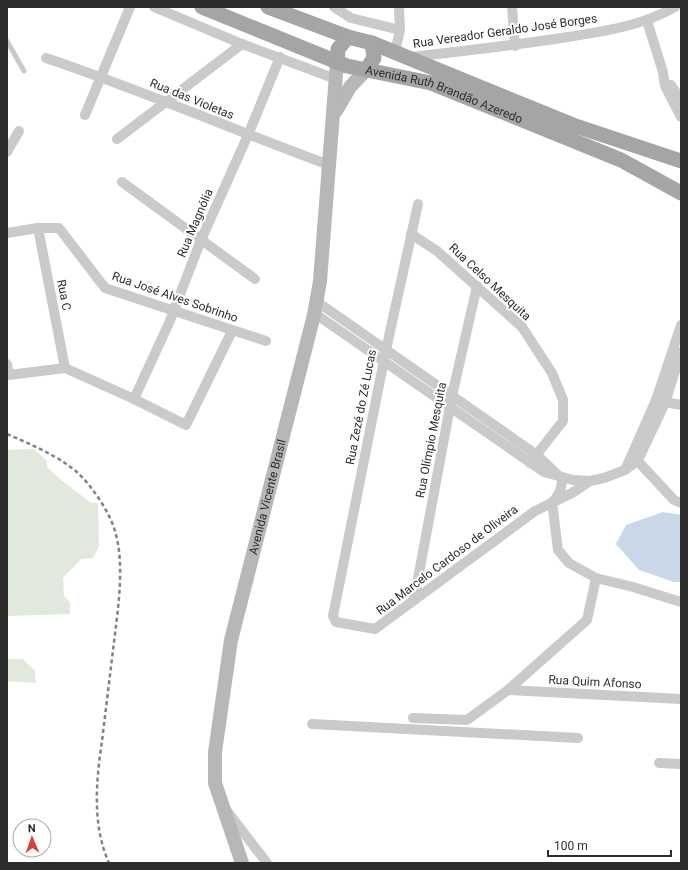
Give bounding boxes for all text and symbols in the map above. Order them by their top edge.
street label: Rua Vereador Geraldo José Borges [412,11,598,51]
street label: Avenida Ruth Brandão Azeredo [364,63,525,126]
street label: Rua das Violetas [148,76,236,122]
street label: Rua Magnólia [174,187,216,259]
street label: Rua Celso Mesquita [446,241,534,323]
street label: Rua José Alves Sobrinho [110,269,240,325]
street label: Rua C [54,278,74,312]
street label: Rua Zezé do Zé Lucas [343,348,379,466]
street label: Rua Olímpio Mesquita [413,381,449,499]
street label: Avenida Vicente Brasil [246,438,289,556]
street label: Rua Marcelo Cardoso de Oliveira [374,502,520,618]
street label: Rua Quim Afonso [548,673,642,691]
north arrow [12,818,52,858]
text: N [28,822,36,835]
scale bar [548,832,671,858]
text: 100 m [554,839,588,853]

